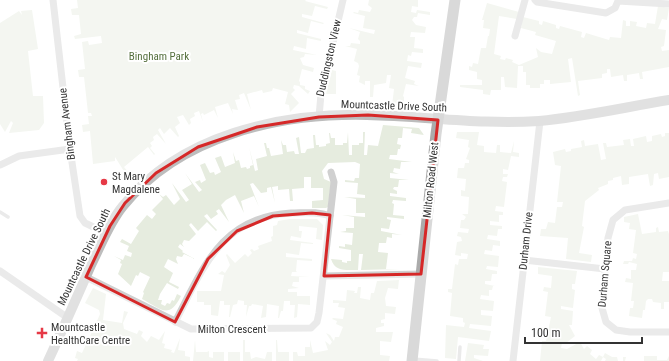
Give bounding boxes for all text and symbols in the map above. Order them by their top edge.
street label: Duddingston View [314,18,344,98]
park label: Bingham Park [129,50,189,63]
street label: Bingham Avenue [56,87,78,161]
street label: Mountcastle Drive South [341,98,447,114]
street label: Milton Road West [421,141,441,219]
place label: St Mary Magdalene [112,170,160,196]
marker: St Mary Magdalene [99,177,109,187]
street label: Mountcastle Drive South [55,206,113,308]
street label: Durham Drive [516,211,536,271]
street label: Durham Square [596,240,614,308]
scale bar [525,319,642,345]
place label: Mountcastle HealthCare Centre [51,321,130,347]
street label: Milton Crescent [198,323,266,336]
text: 100 m [531,326,561,340]
marker: Mountcastle HealthCare Centre [36,327,48,339]

